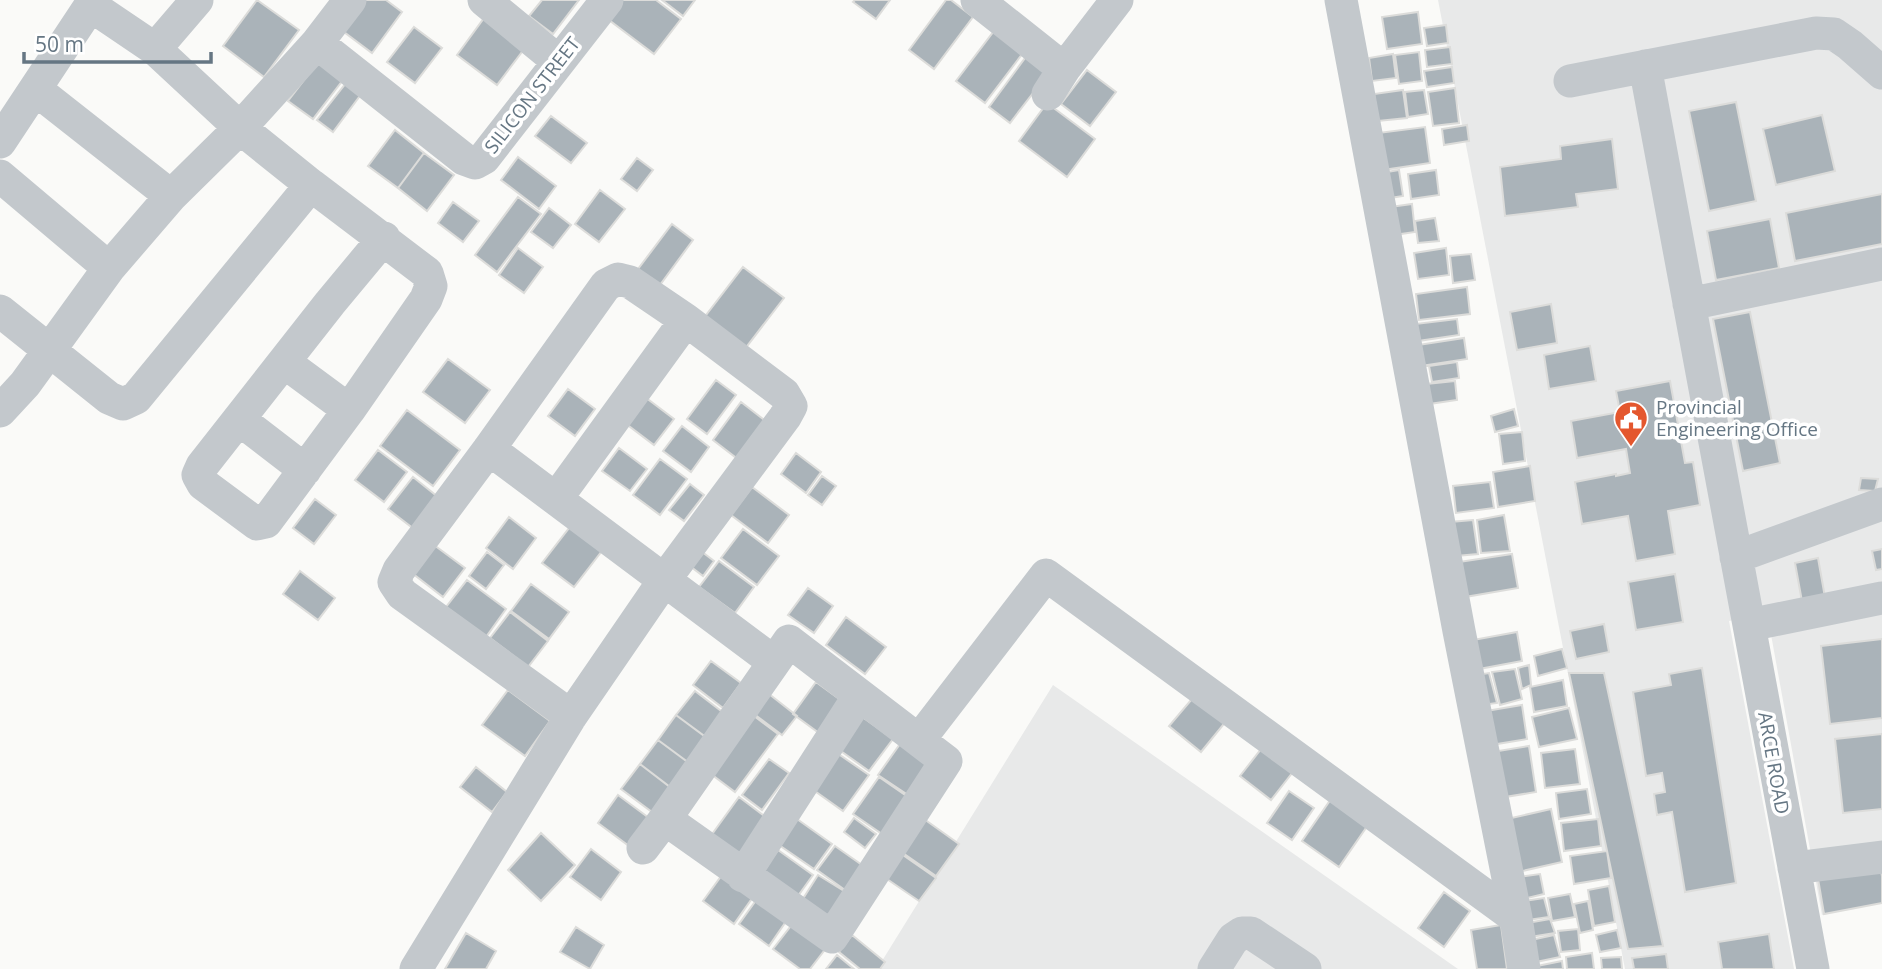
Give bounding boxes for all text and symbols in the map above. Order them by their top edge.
scale bar [24,21,212,65]
text: 50 m [35,30,84,58]
street label: SILICON STREET [478,31,586,159]
place label: Provincial Engineering Office [1656,394,1818,442]
public building icon: Provincial Engineering Office [1612,399,1650,448]
street label: ARCE ROAD [1752,710,1796,816]

